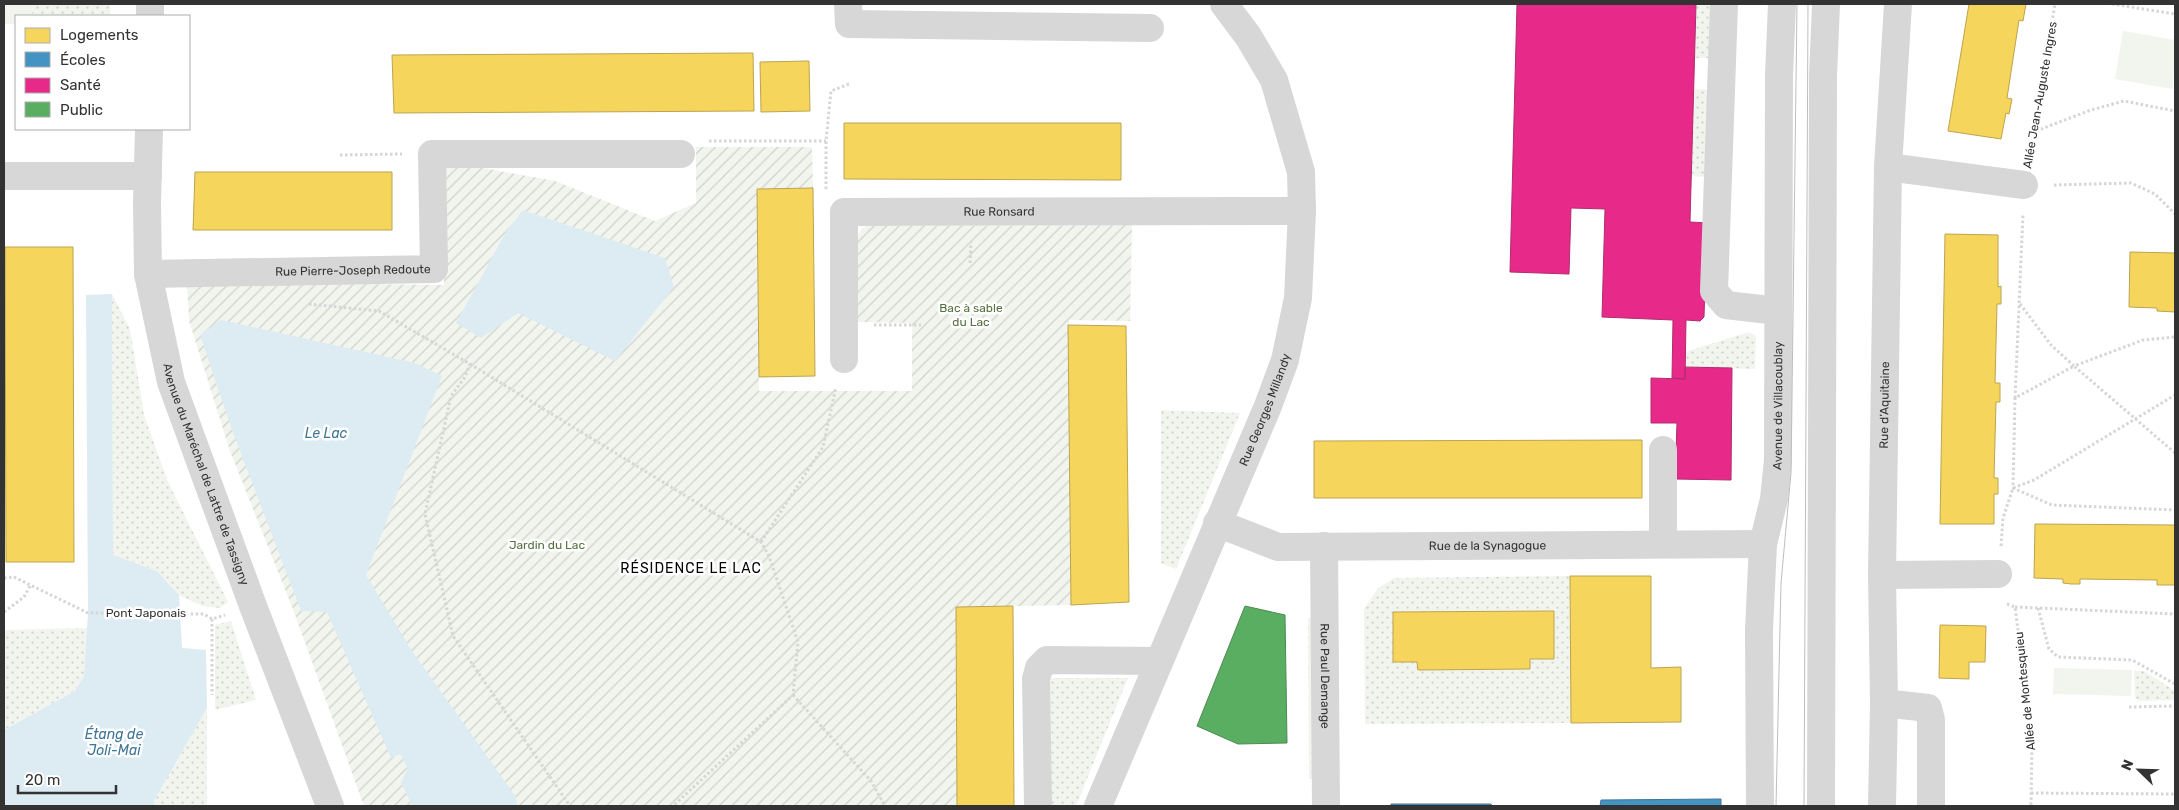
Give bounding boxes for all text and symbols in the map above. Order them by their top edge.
legend [15,15,190,130]
street label: Allée Jean-Auguste Ingres [2020,20,2060,170]
text: Logements [60,26,139,44]
text: Écoles [60,51,106,69]
text: Santé [60,76,101,94]
text: Public [60,101,103,119]
street label: Rue Ronsard [963,205,1035,219]
street label: Rue Pierre-Joseph Redoute [275,262,431,279]
park label: Bac à sable du Lac [939,301,1003,329]
street label: Avenue de Villacoublay [1770,341,1785,471]
street label: Rue Georges Millandy [1236,352,1293,468]
street label: Rue d’Aquitaine [1877,361,1892,449]
street label: Avenue du Maréchal de Lattre de Tassigny [160,362,252,588]
water label: Le Lac [305,425,348,442]
park label: Jardin du Lac [509,538,585,552]
street label: Rue de la Synagogue [1429,538,1546,553]
district label: RÉSIDENCE LE LAC [620,559,762,577]
street label: Pont Japonais [106,606,186,620]
street label: Rue Paul Demange [1318,623,1332,729]
street label: Allée de Montesquieu [2012,631,2038,751]
water label: Étang de Joli-Mai [85,725,143,759]
north arrow [2114,745,2164,795]
text: N [2118,757,2137,773]
scale bar [18,762,115,794]
text: 20 m [25,771,60,789]

